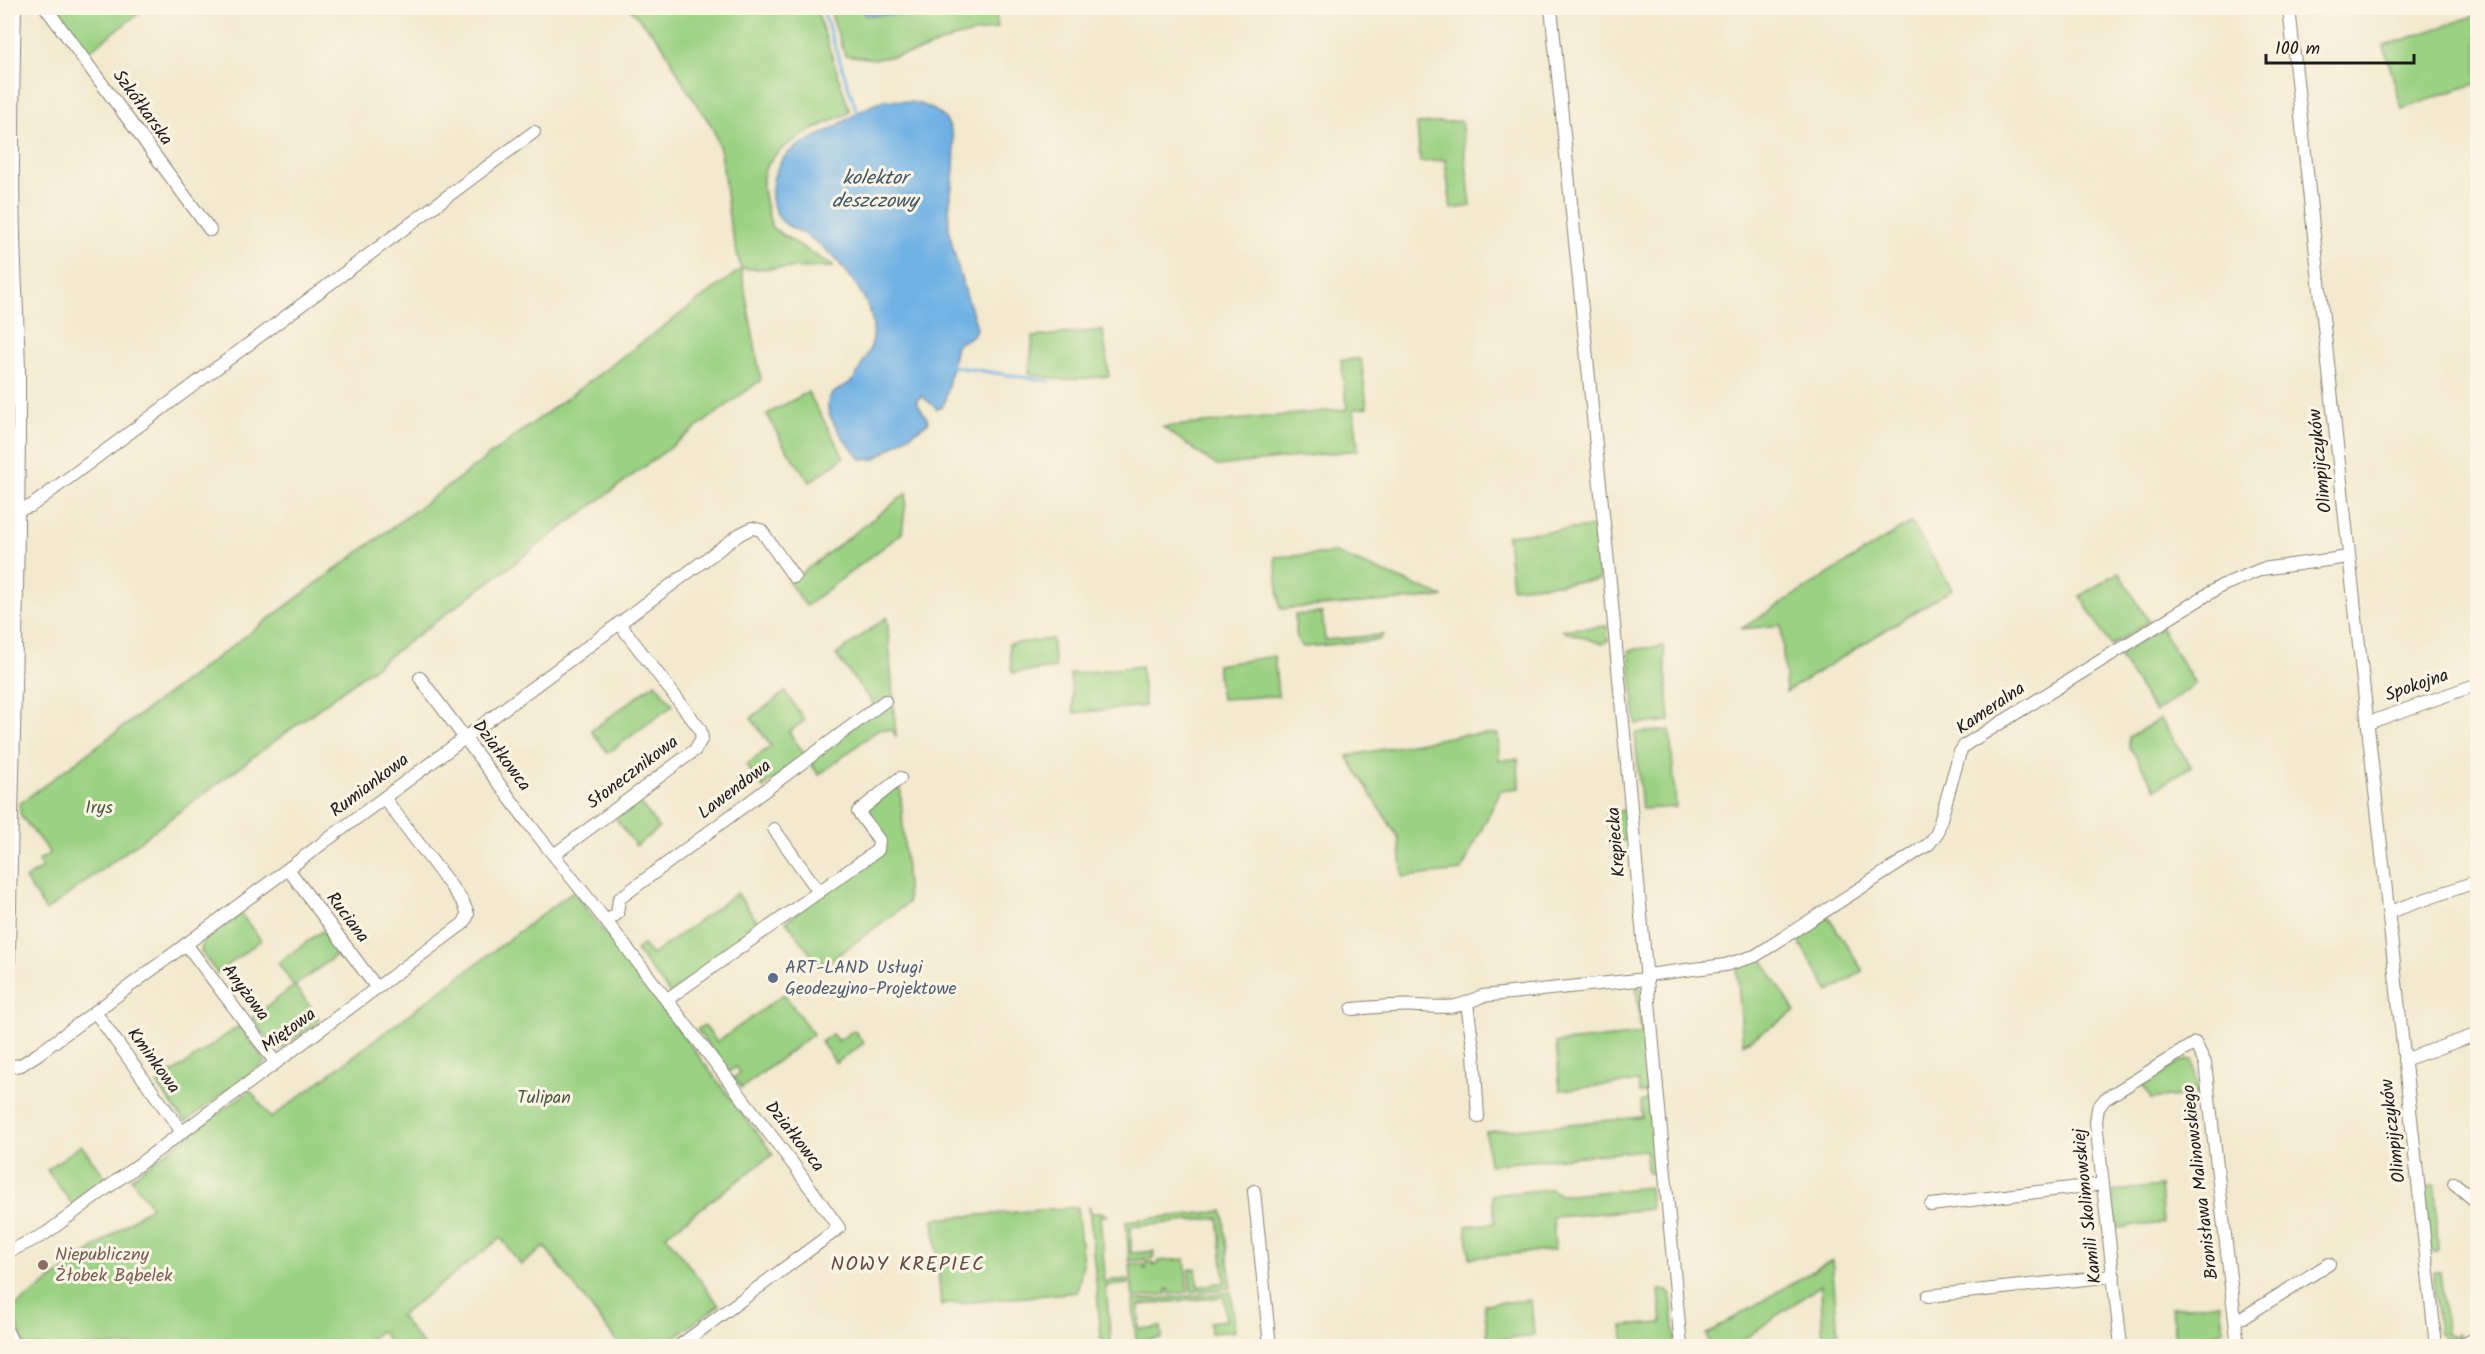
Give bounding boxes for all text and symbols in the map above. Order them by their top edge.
scale bar [2266,27,2414,65]
text: 100 m [2275,35,2320,64]
street label: Szkółkarska [104,64,180,152]
water label: kolektor deszczowy [832,163,921,218]
street label: Olimpijczyków [2301,407,2341,515]
street label: Spokojna [2381,662,2453,710]
street label: Kameralna [1950,675,2032,743]
street label: Działkowca [464,714,538,798]
street label: Słonecznikowa [581,729,685,817]
street label: Rumiankowa [324,746,416,826]
street label: Lawendowa [692,753,778,827]
park label: Irys [85,794,113,823]
street label: Krępiecka [1599,806,1635,878]
street label: Ruciana [318,886,376,950]
place label: ART-LAND Usługi Geodezyjno-Projektowe [785,954,957,1004]
street label: Anyżowa [214,958,276,1028]
marker: ART-LAND Usługi Geodezyjno-Projektowe [766,971,780,985]
street label: Miętowa [255,1001,323,1061]
street label: Kminkowa [119,1022,187,1100]
street label: Olimpijczyków [2373,1076,2415,1185]
street label: Bronisława Malinowskiego [2175,1083,2227,1281]
park label: Tulipan [517,1084,571,1113]
street label: Działkowca [757,1095,831,1179]
street label: Kamili Skolimowskiej [2065,1125,2111,1285]
place label: Niepubliczny Żłobek Bąbelek [55,1241,173,1291]
district label: NOWY KRĘPIEC [831,1249,985,1281]
marker: Niepubliczny Żłobek Bąbelek [36,1258,50,1272]

